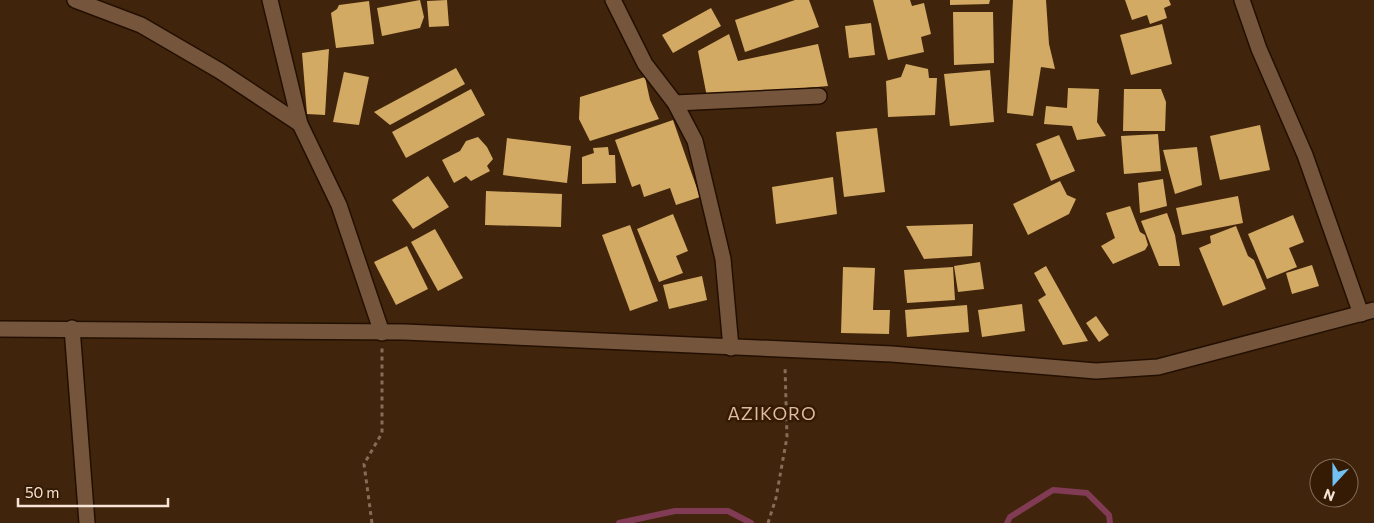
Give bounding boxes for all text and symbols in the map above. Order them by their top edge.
district label: AZIKORO [727,402,817,424]
north arrow [1309,458,1359,508]
scale bar [18,476,168,508]
text: 50 m [25,483,59,501]
text: N [1321,486,1337,505]

